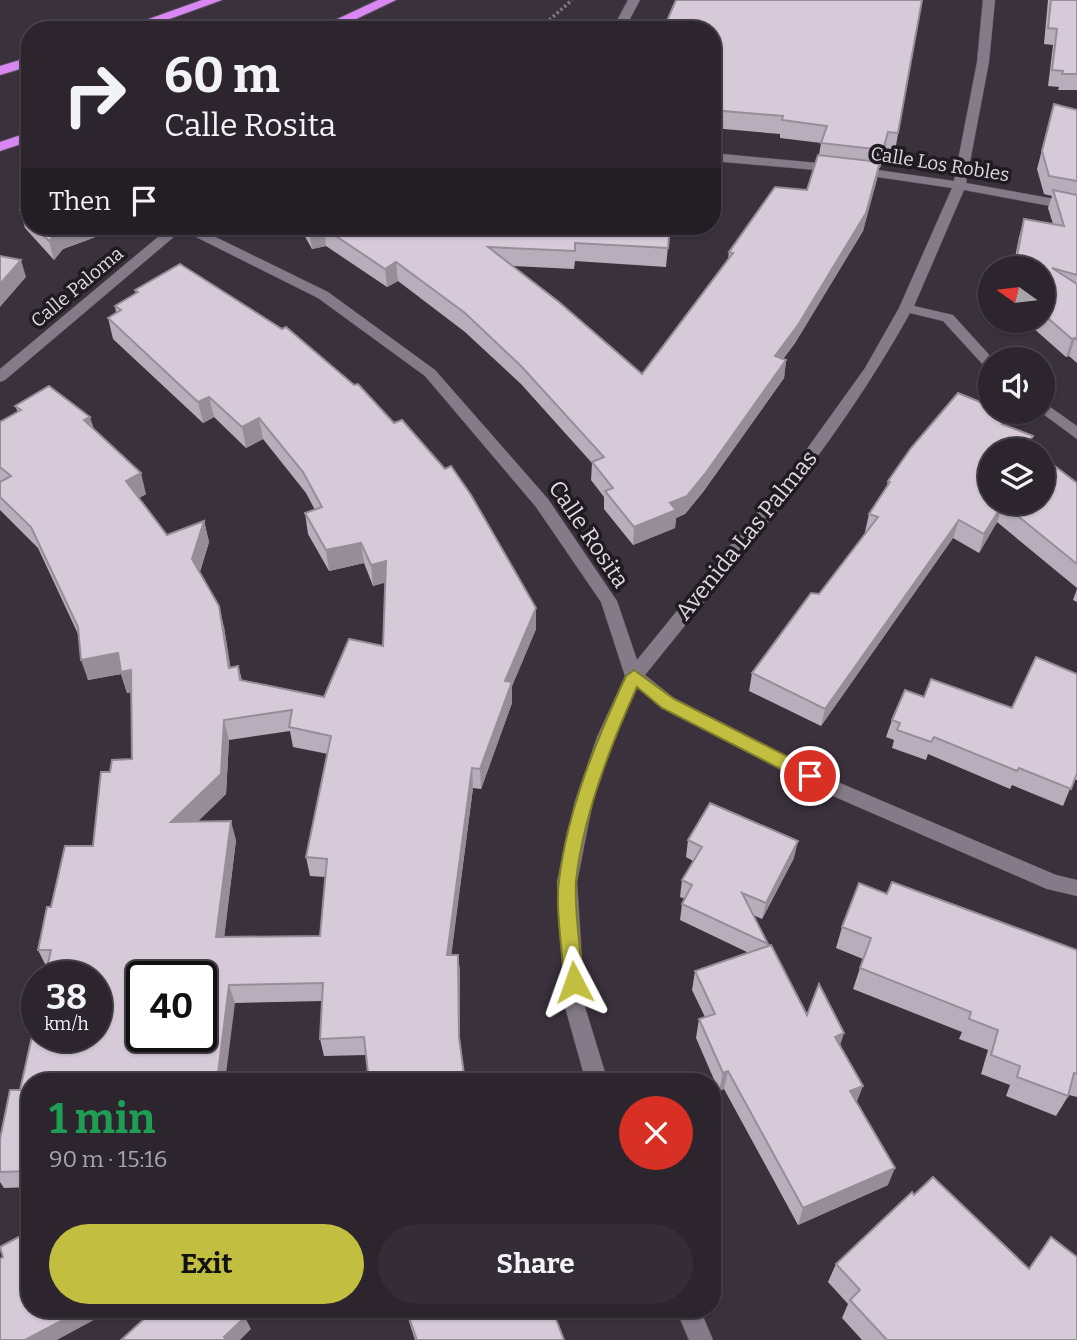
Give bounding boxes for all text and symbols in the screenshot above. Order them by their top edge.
text: 60 m [164,46,280,105]
icon: right [49,49,140,140]
text: Calle Rosita [164,106,336,144]
street label: Calle Los Robles [869,142,1011,186]
icon: arrive [125,182,163,220]
text: Then [49,186,111,217]
street label: Calle Paloma [26,241,128,332]
north arrow [978,256,1055,332]
map controls [978,256,1055,515]
button: sound [978,347,1055,424]
button: layers [978,438,1055,515]
street label: Avenida Las Palmas [669,445,823,625]
street label: Calle Rosita [543,475,635,593]
pin [780,746,840,806]
icon: arrive [791,757,829,795]
position arrow [537,945,611,1019]
speed limit sign: 40 [126,961,217,1052]
text: 38 [46,976,87,1018]
text: km/h [44,1013,89,1035]
text: 1 min [49,1094,155,1144]
button: close [619,1096,693,1170]
text: 90 m · 15:16 [49,1145,167,1173]
button: Exit [49,1224,364,1304]
button: Share [378,1224,693,1304]

